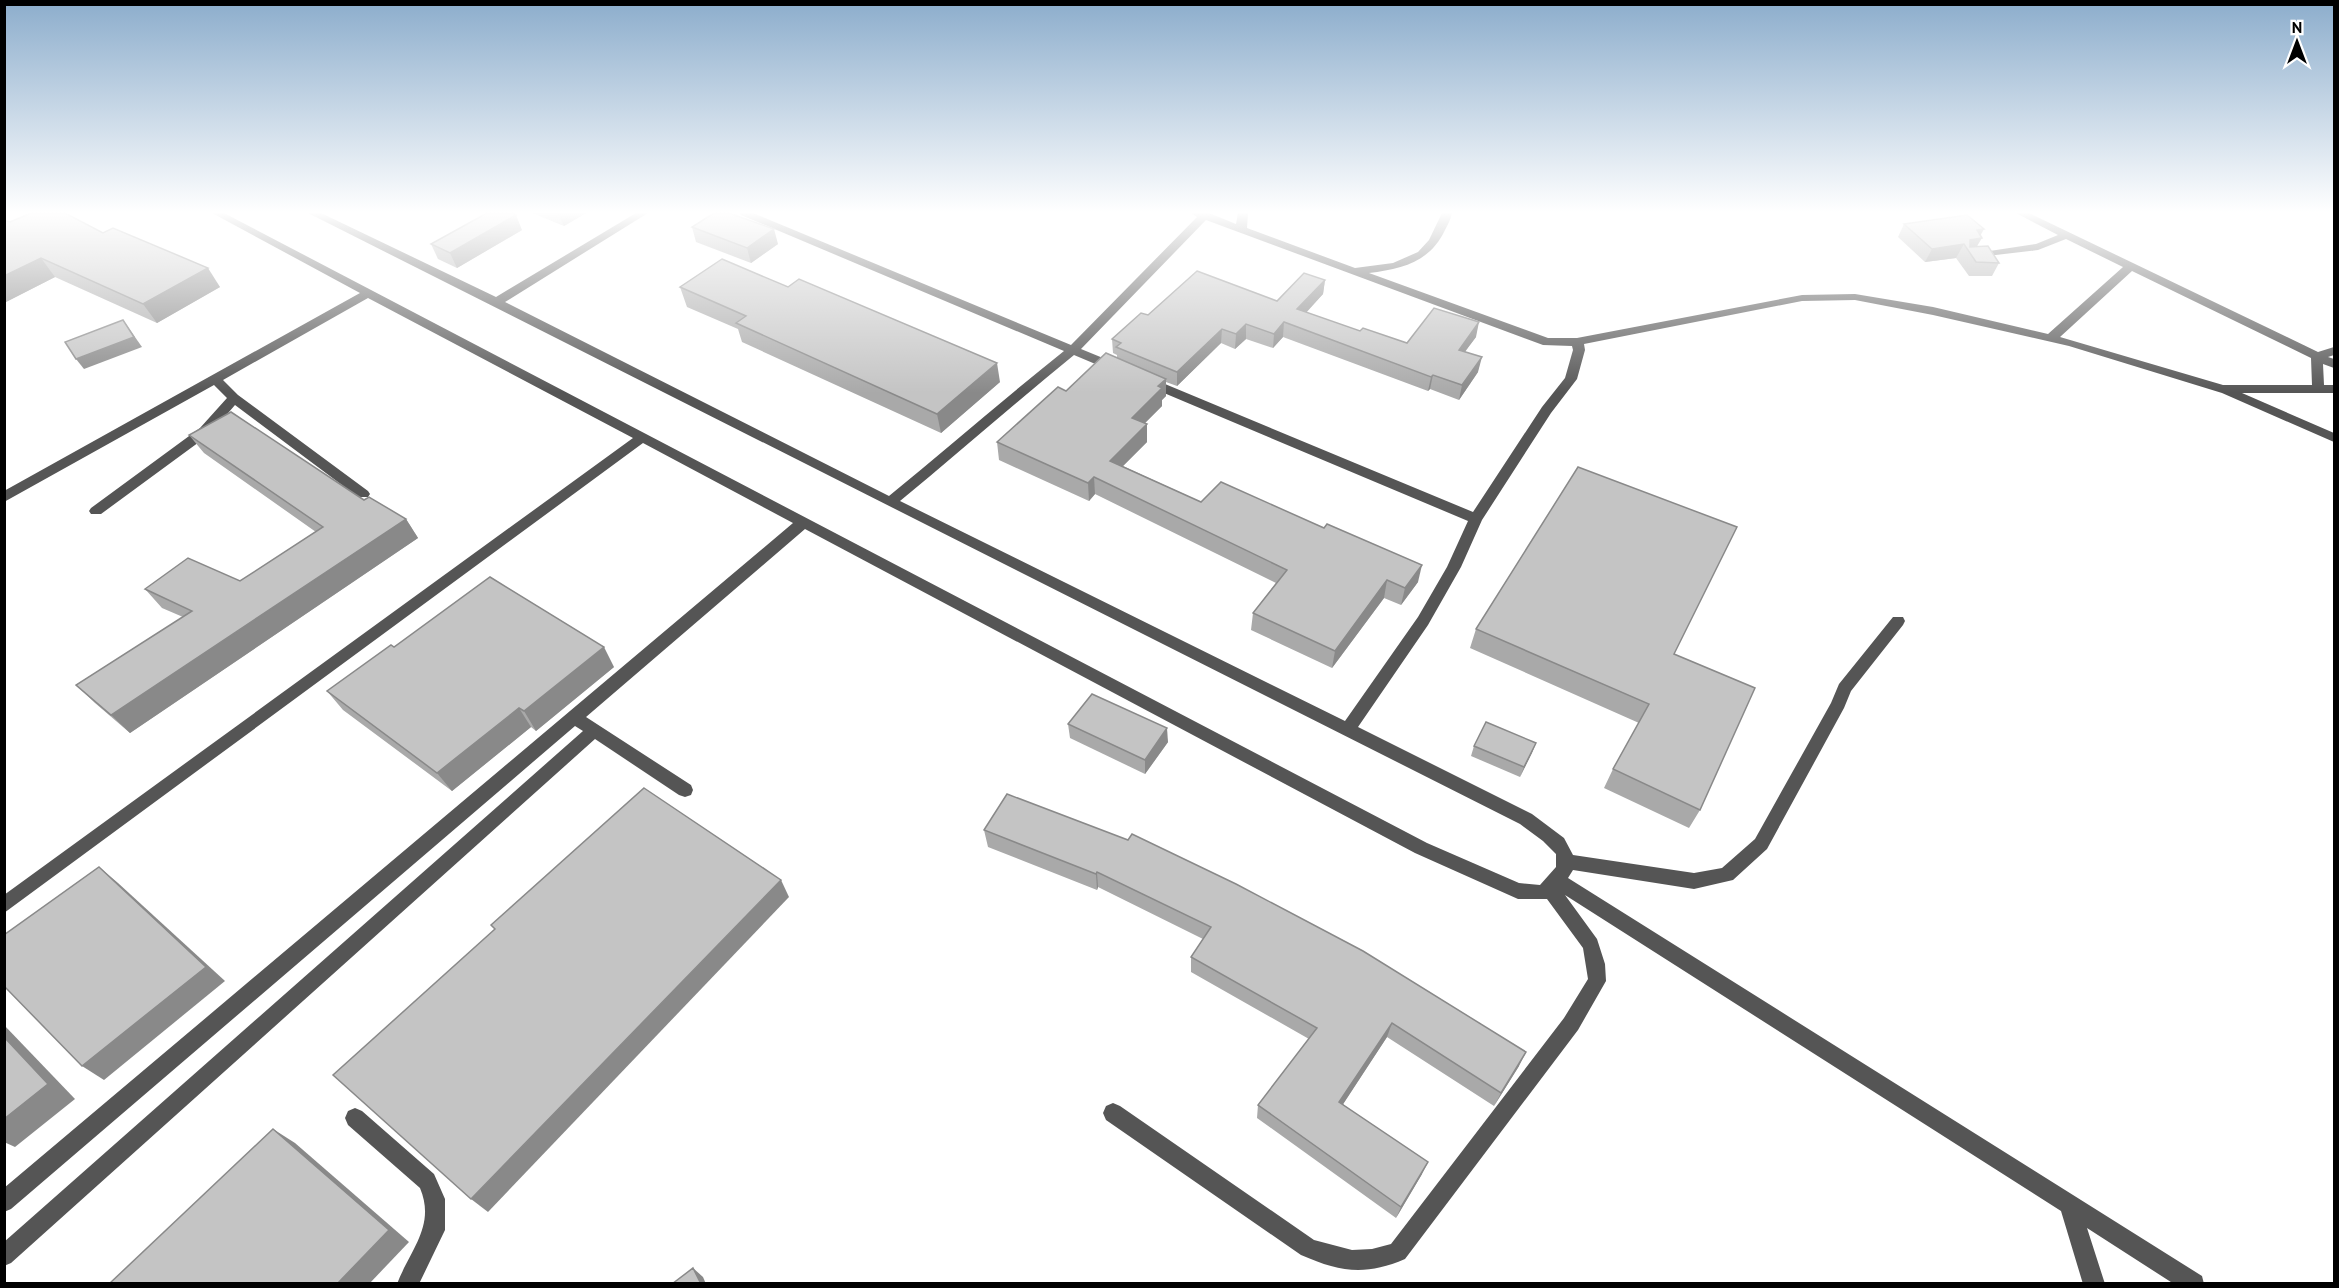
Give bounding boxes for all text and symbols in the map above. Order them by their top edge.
north arrow [2267,12,2327,72]
text: N [2292,17,2302,37]

